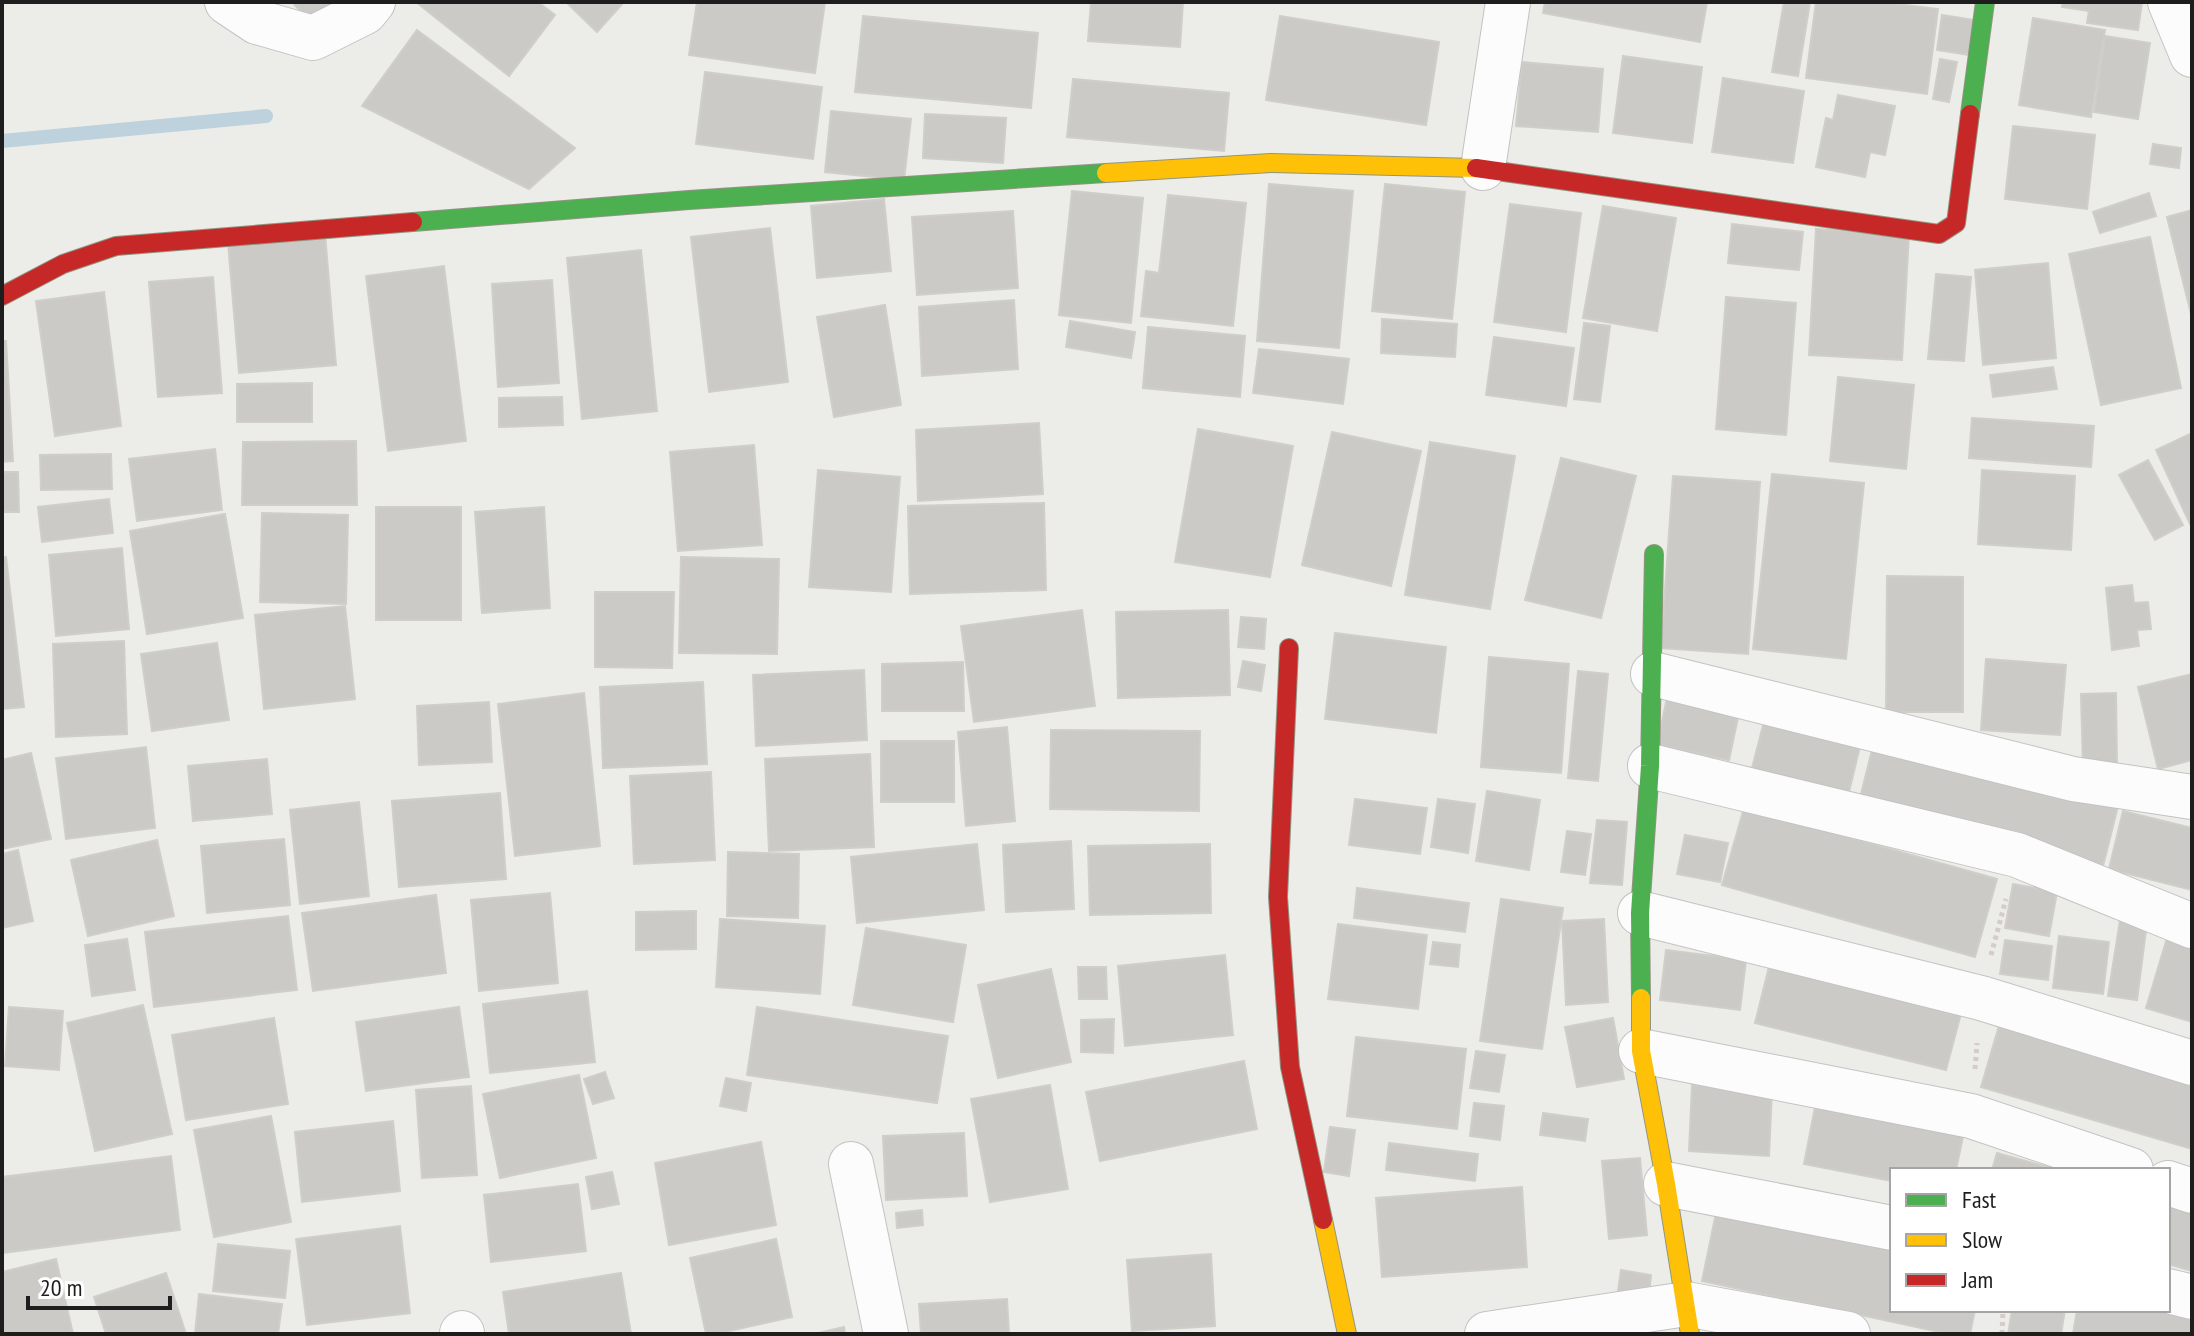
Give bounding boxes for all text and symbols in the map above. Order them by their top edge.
legend [1890,1168,2170,1312]
text: Fast [1962,1184,1997,1215]
text: Slow [1962,1224,2003,1255]
scale bar [28,1260,170,1310]
text: Jam [1961,1264,1993,1295]
text: 20 m [40,1272,82,1303]

